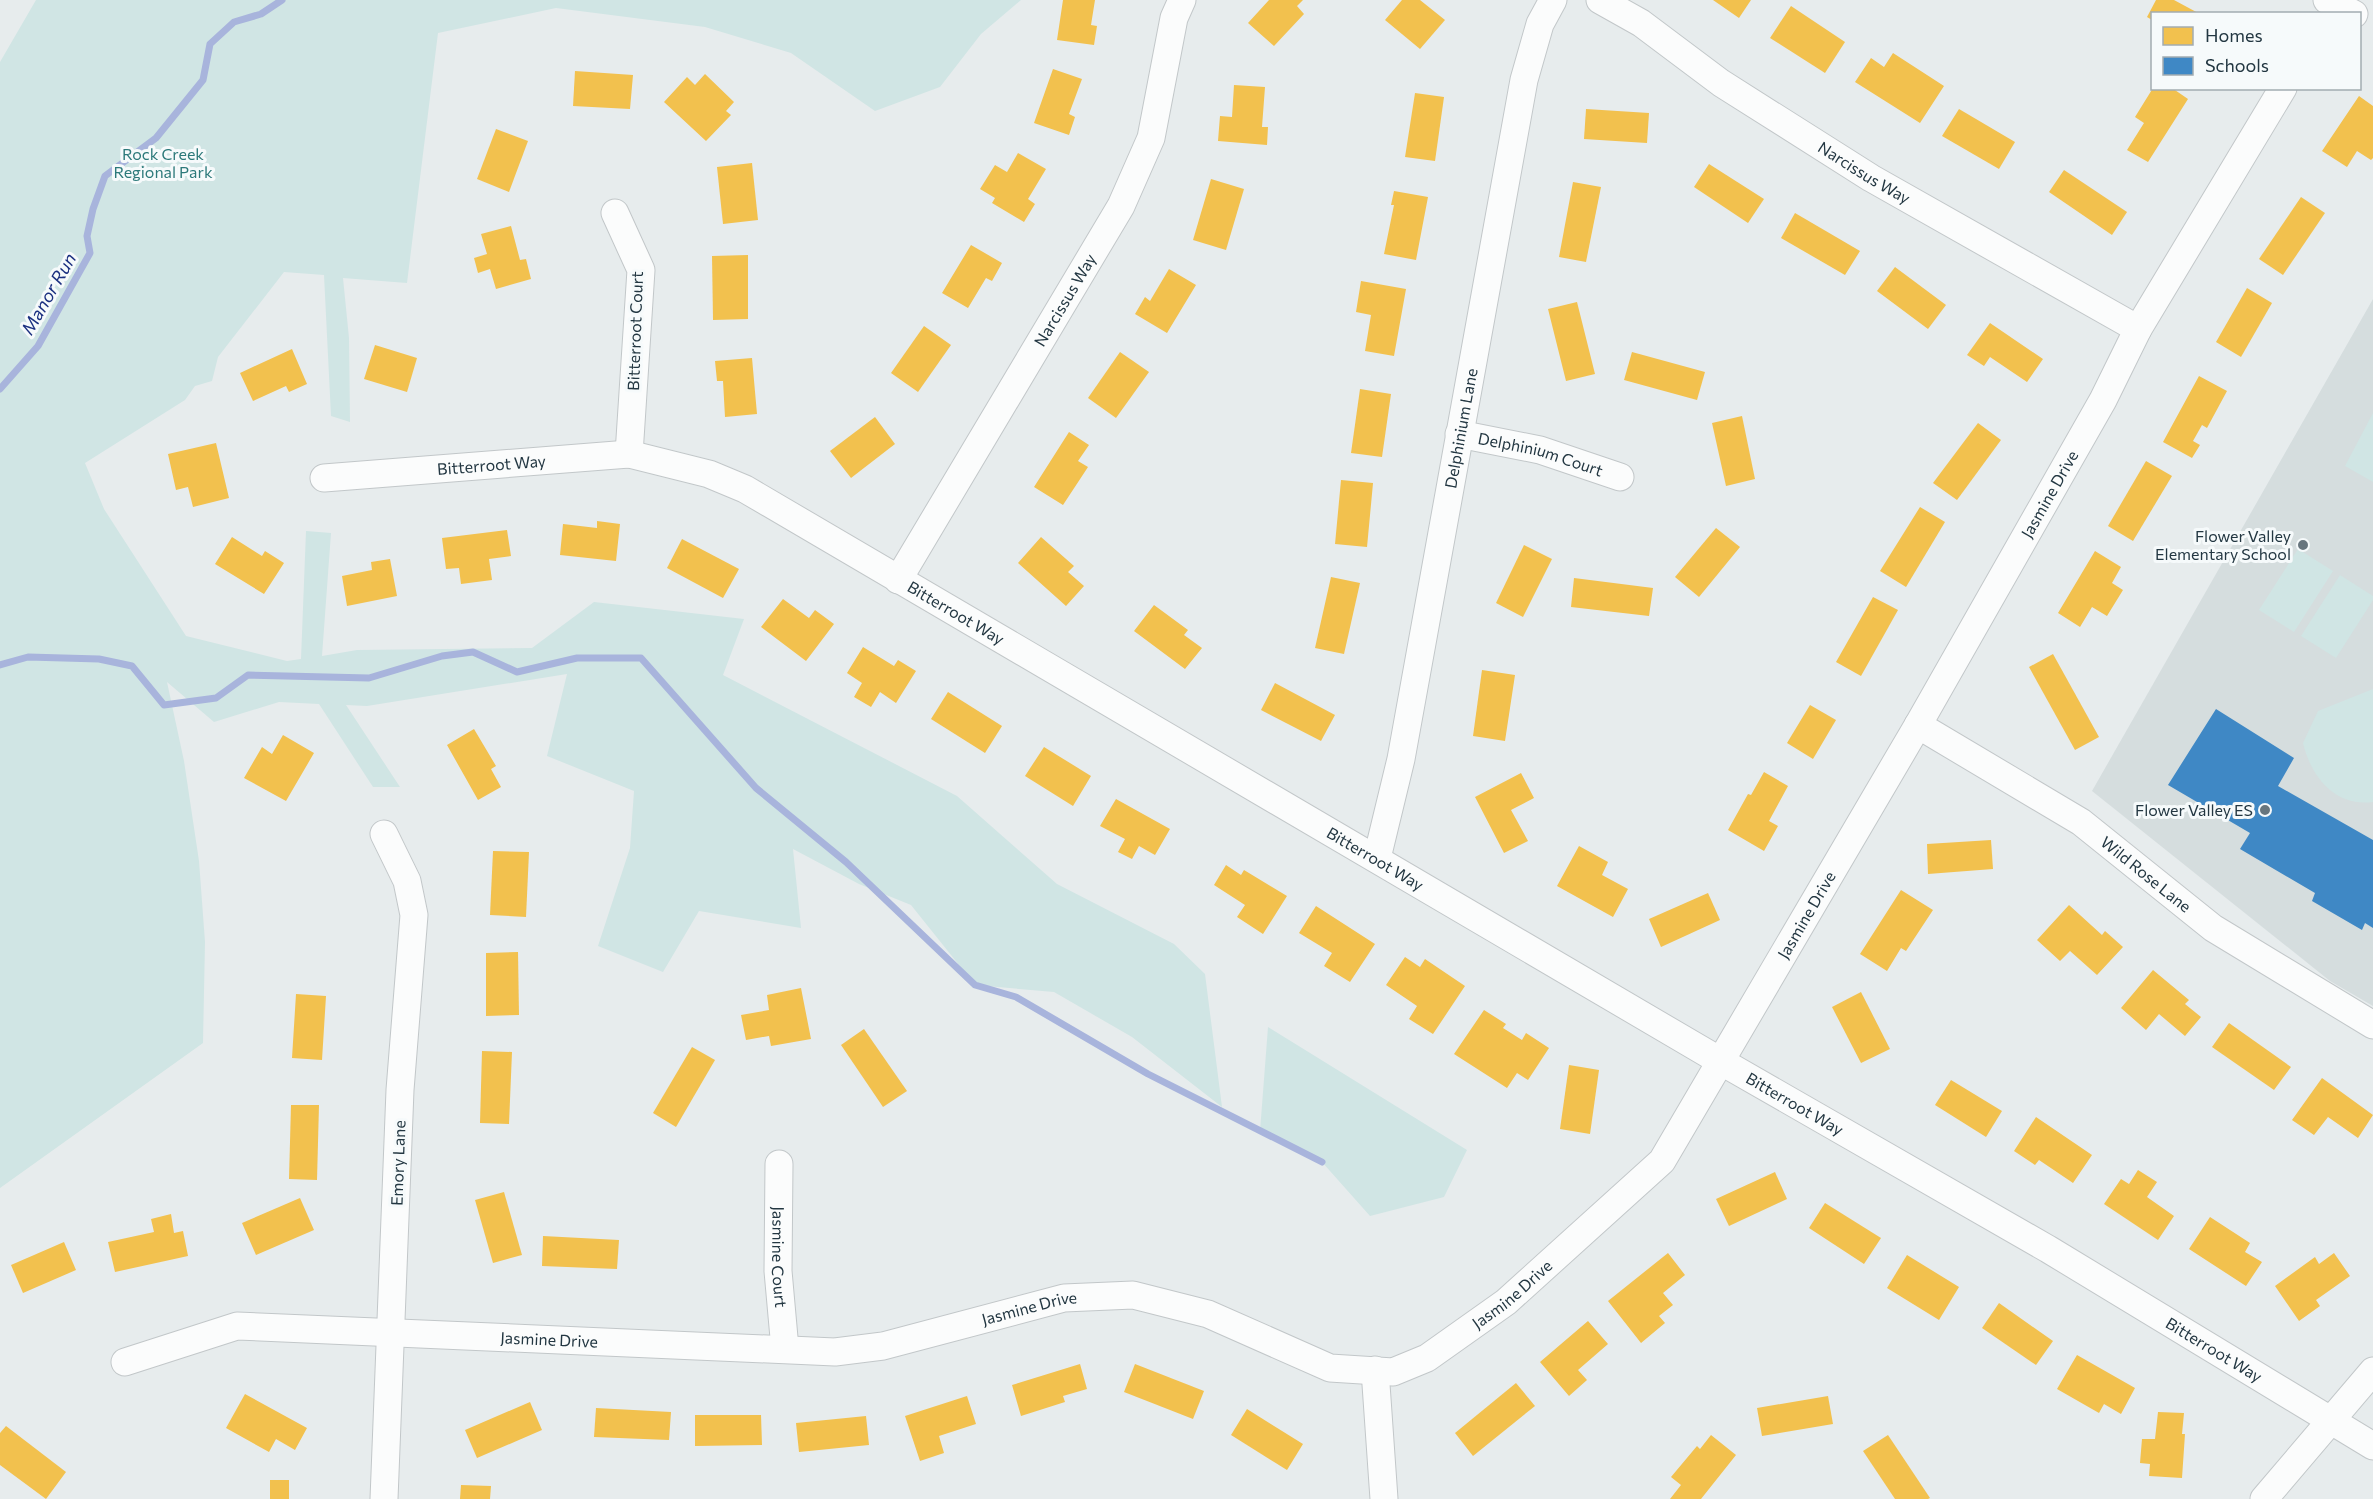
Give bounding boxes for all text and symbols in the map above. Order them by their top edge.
legend [2151,12,2361,90]
text: Homes [2205,24,2263,46]
text: Schools [2205,54,2269,76]
street label: Narcissus Way [1815,137,1914,207]
park label: Rock Creek Regional Park [113,144,213,181]
water label: Manor Run [16,249,80,338]
street label: Narcissus Way [1030,250,1099,349]
street label: Bitterroot Court [623,271,646,391]
street label: Delphinium Lane [1440,367,1481,490]
street label: Delphinium Court [1476,428,1606,480]
street label: Jasmine Drive [2017,447,2081,541]
street label: Bitterroot Way [436,451,547,478]
place label: Flower Valley Elementary School [2155,526,2291,563]
marker: Flower Valley Elementary School [2296,538,2310,552]
street label: Bitterroot Way [904,577,1008,648]
place label: Flower Valley ES [2135,800,2253,819]
marker: Flower Valley ES [2258,803,2272,817]
street label: Bitterroot Way [1324,822,1427,894]
street label: Wild Rose Lane [2097,832,2195,916]
street label: Jasmine Drive [1773,868,1839,962]
street label: Bitterroot Way [1743,1068,1847,1139]
street label: Emory Lane [387,1120,408,1206]
street label: Jasmine Court [769,1206,791,1309]
street label: Jasmine Drive [1468,1255,1555,1332]
street label: Jasmine Drive [980,1287,1077,1328]
street label: Bitterroot Way [2163,1313,2266,1386]
street label: Jasmine Drive [500,1327,598,1351]

